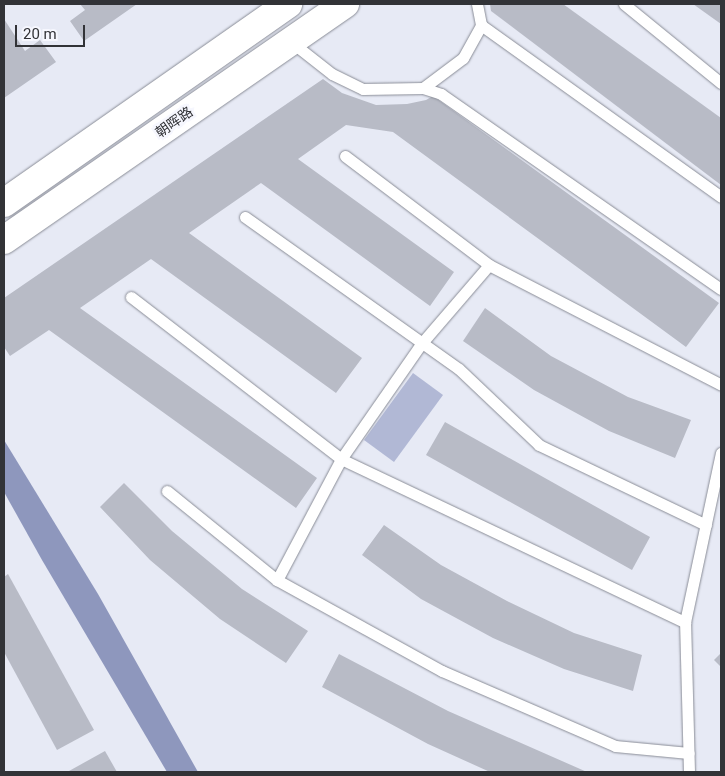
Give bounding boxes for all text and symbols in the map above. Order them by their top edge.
scale bar [18,15,88,47]
text: 20 m [23,25,57,43]
street label: 朝晖路 [152,103,196,141]

